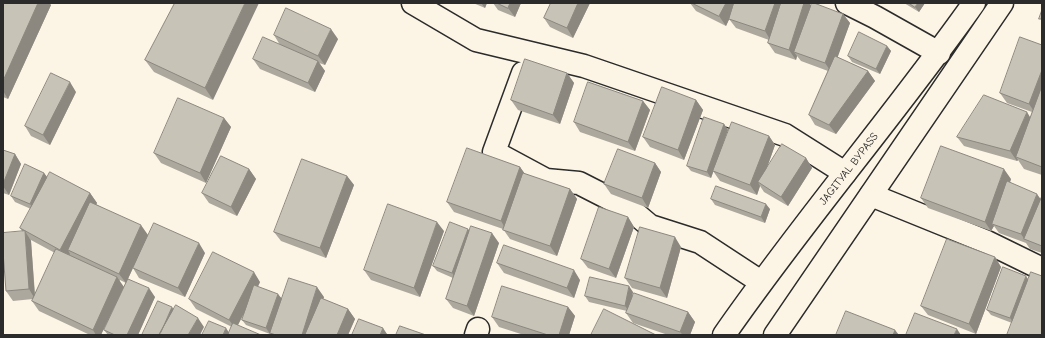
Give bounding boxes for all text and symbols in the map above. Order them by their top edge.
street label: JAGITYAL BYPASS [817,130,881,208]

